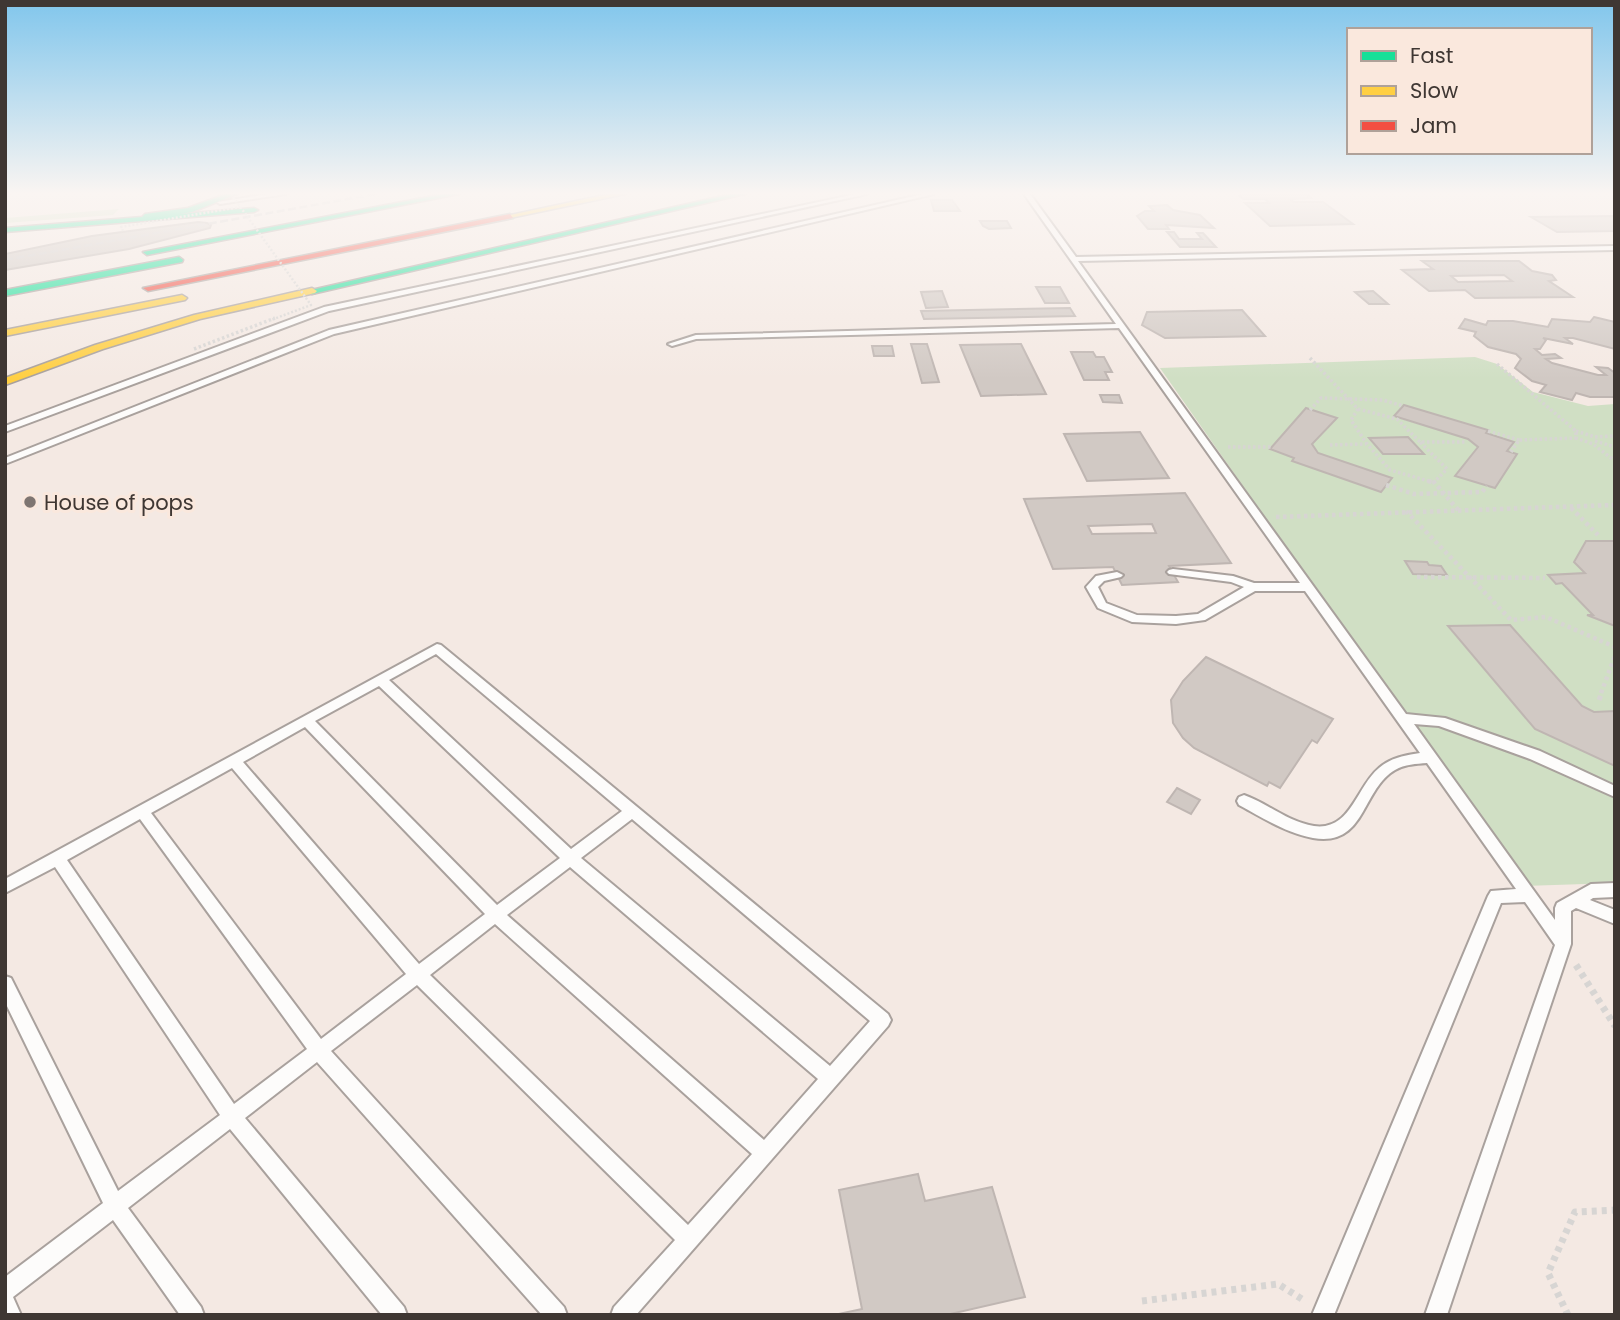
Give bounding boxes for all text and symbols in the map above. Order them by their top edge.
legend [1347,28,1592,154]
text: Fast [1410,41,1453,70]
text: Slow [1410,76,1458,105]
text: Jam [1410,111,1457,140]
place label: House of pops [44,488,194,517]
marker: House of pops [22,494,38,510]

